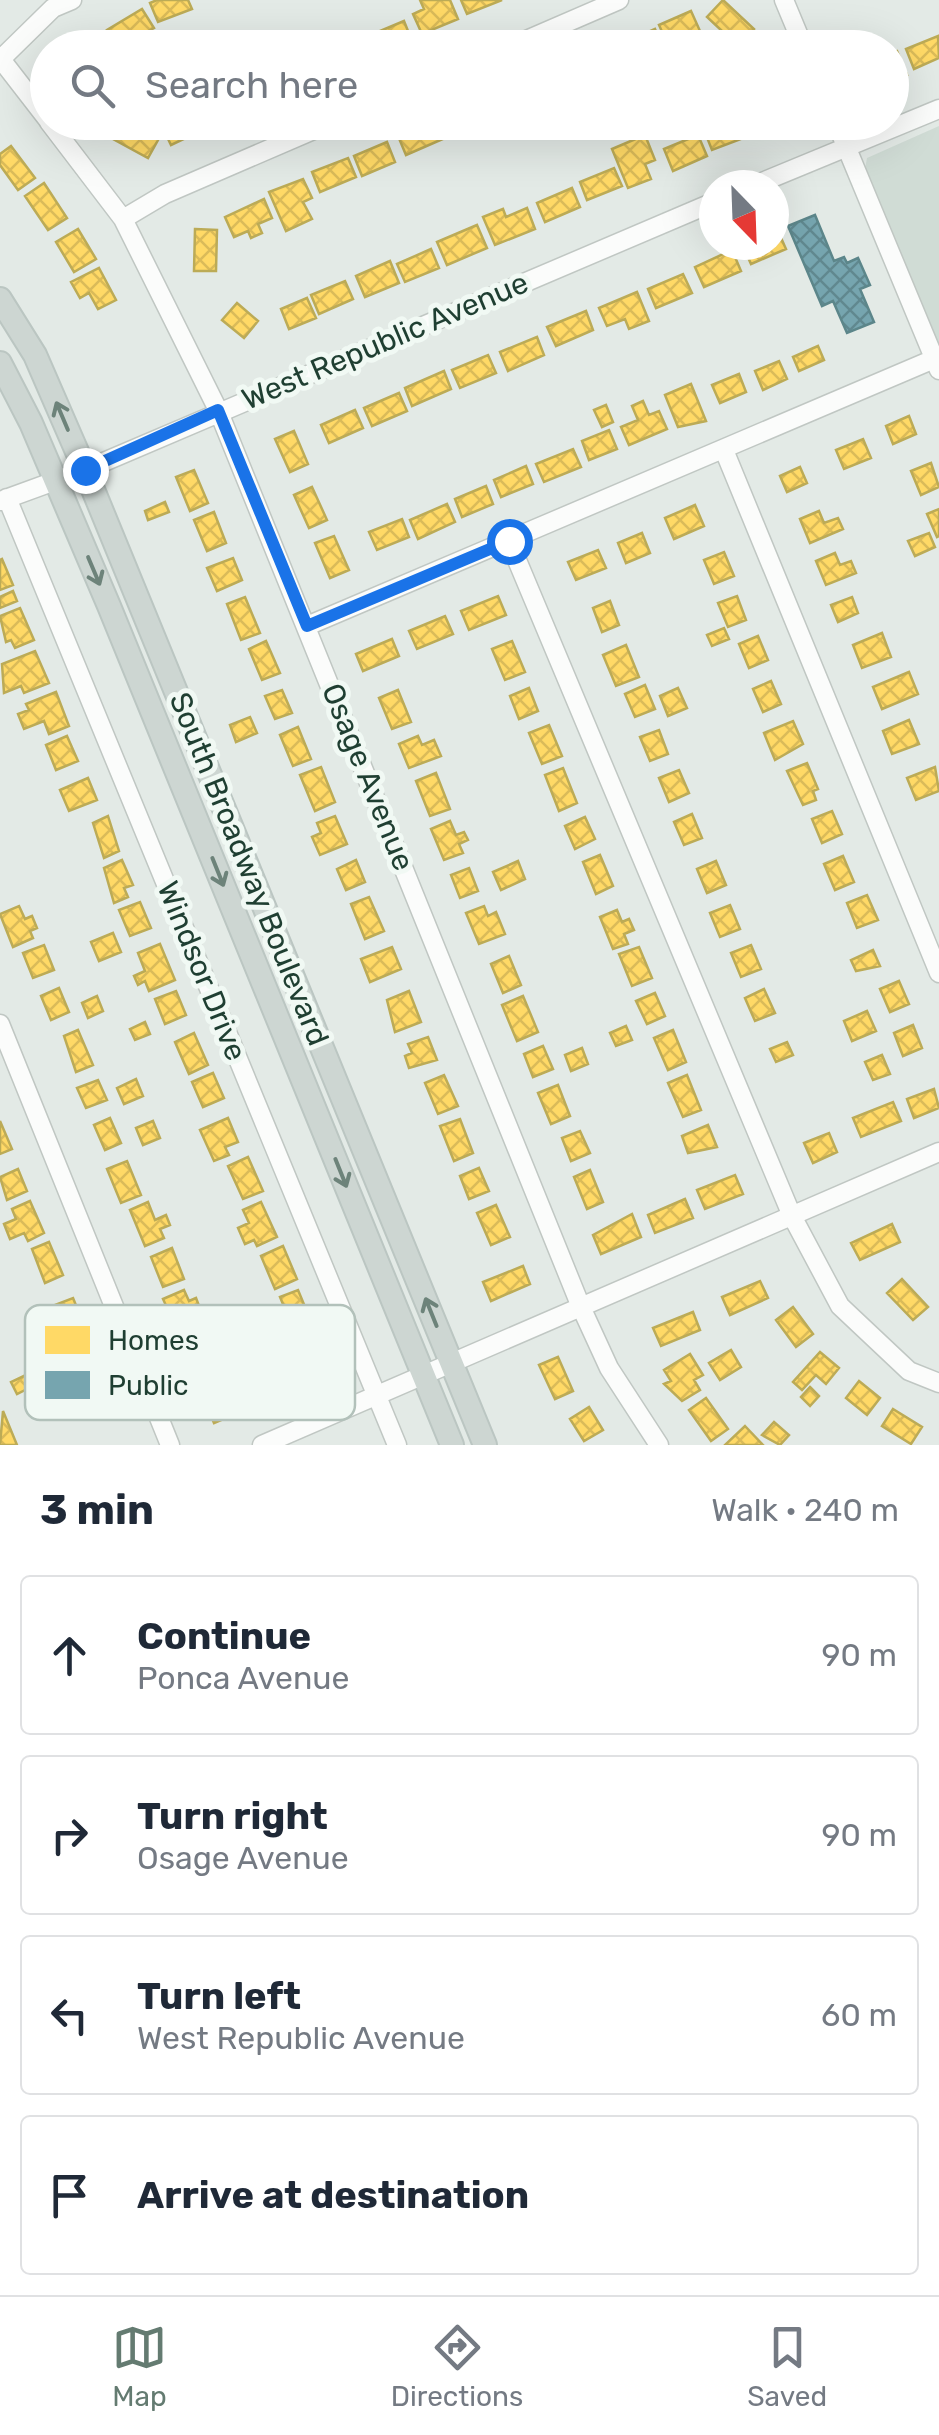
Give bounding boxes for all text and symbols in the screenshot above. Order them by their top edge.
search box [30,30,909,140]
icon: search [65,58,120,113]
text: Search here [145,62,358,108]
north arrow [699,170,789,260]
street label: West Republic Avenue [237,264,533,418]
one-way arrow [52,401,70,432]
route end [63,448,109,494]
route start [487,519,533,565]
one-way arrow [86,555,104,586]
street label: Osage Avenue [314,678,422,876]
street label: South Broadway Boulevard [162,687,336,1051]
one-way arrow [210,856,228,887]
street label: Windsor Drive [150,876,254,1066]
one-way arrow [333,1157,351,1187]
one-way arrow [421,1297,439,1327]
legend [25,1305,355,1420]
text: Homes [108,1324,199,1357]
text: Public [108,1369,189,1402]
text: 3 min [40,1485,154,1535]
text: Walk · 240 m [711,1491,899,1529]
text: Continue [137,1613,311,1659]
icon: ahead [42,1628,97,1683]
text: 90 m [821,1636,897,1674]
text: Ponca Avenue [137,1659,350,1697]
text: Turn right [137,1793,328,1839]
icon: right [42,1808,97,1863]
text: 90 m [821,1816,897,1854]
text: Osage Avenue [137,1839,349,1877]
text: Turn left [137,1973,301,2019]
icon: left [42,1988,97,2043]
text: 60 m [821,1996,897,2034]
text: West Republic Avenue [137,2019,465,2057]
icon: arrive [42,2168,97,2223]
text: Arrive at destination [137,2172,529,2218]
tab: Map [112,2320,167,2413]
tab: Directions [391,2320,523,2413]
tab: Saved [747,2320,827,2413]

